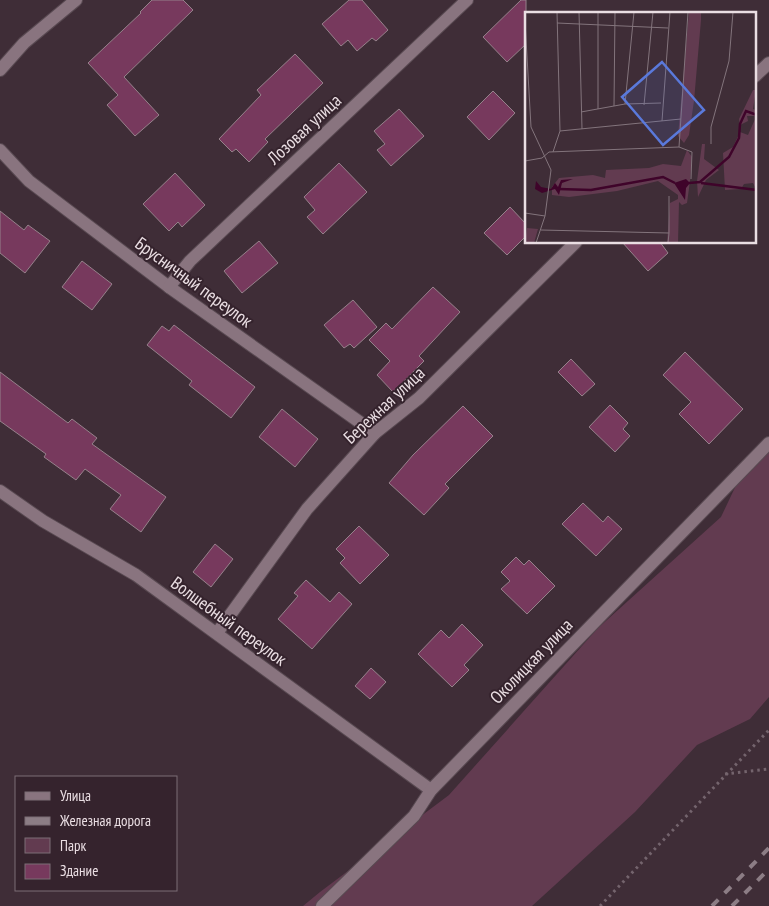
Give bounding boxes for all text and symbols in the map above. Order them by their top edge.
inset map [525,12,756,244]
street label: Лозовая улица [261,89,346,170]
street label: Брусничный переулок [131,232,257,332]
street label: Бережная улица [339,361,429,449]
street label: Волшебный переулок [167,571,291,671]
street label: Околицкая улица [485,614,577,708]
legend [15,776,178,891]
text: Улица [60,786,91,805]
text: Железная дорога [59,811,151,830]
text: Парк [60,836,86,855]
text: Здание [60,861,98,880]

